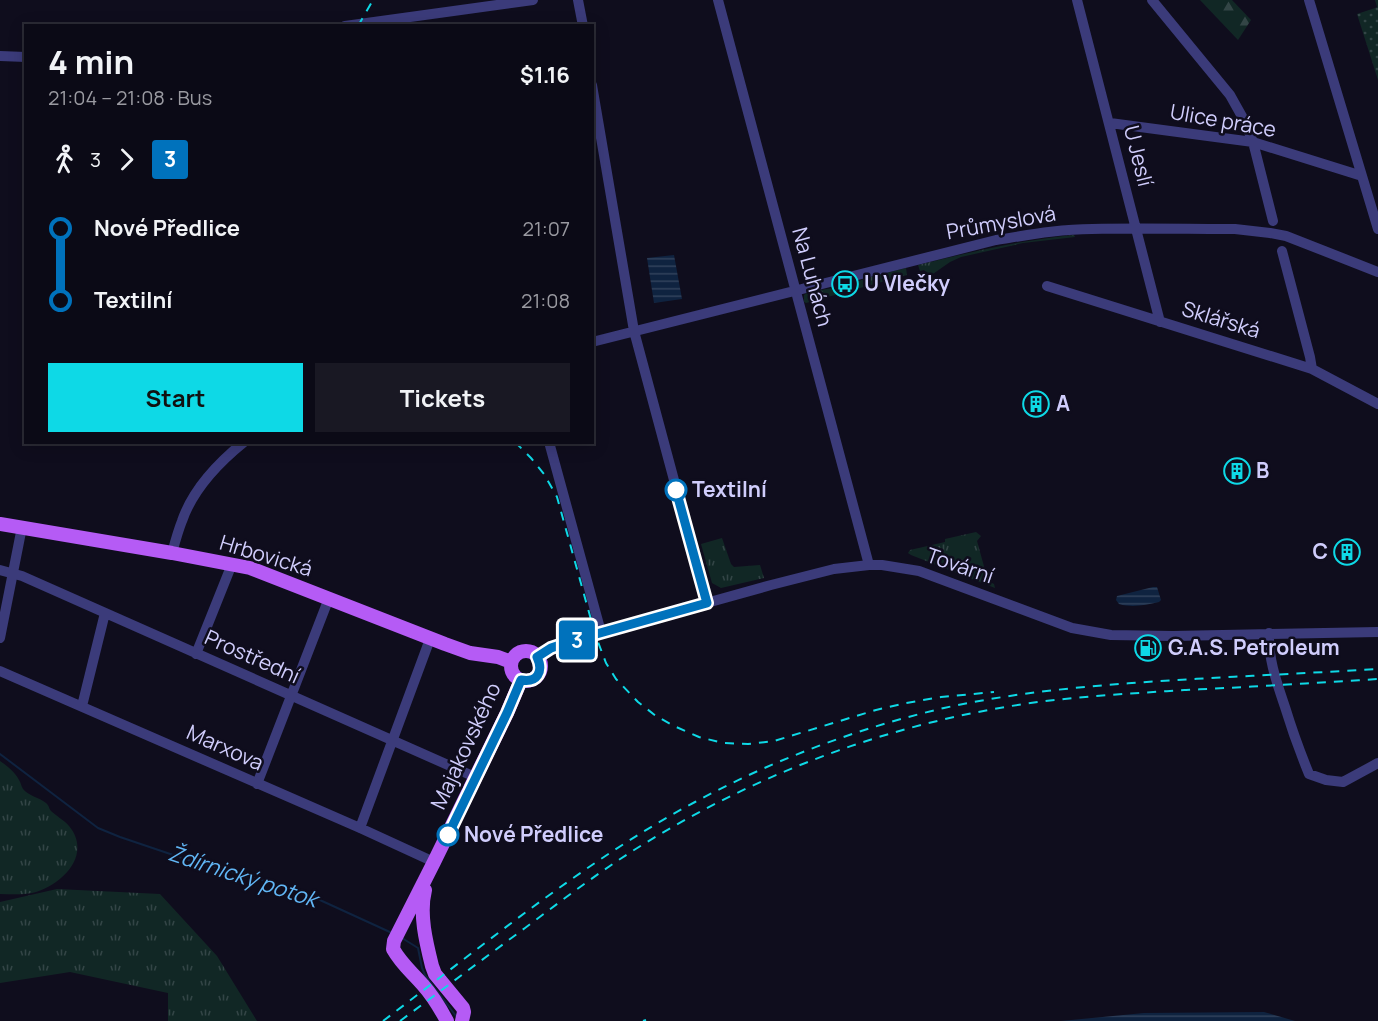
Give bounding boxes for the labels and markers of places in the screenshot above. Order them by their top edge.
bus stop icon: U Vlečky [830,269,860,299]
place label: U Vlečky [864,269,950,297]
building icon: A [1021,389,1051,419]
place label: A [1056,389,1070,417]
building icon: B [1222,456,1252,486]
place label: B [1256,456,1269,484]
place label: Textilní [692,475,767,503]
marker: Textilní [665,479,687,501]
place label: C [1312,537,1328,565]
building icon: C [1332,537,1362,567]
fuel station icon: G.A.S. Petroleum [1133,633,1163,663]
place label: G.A.S. Petroleum [1168,633,1340,661]
place label: Nové Předlice [464,820,603,848]
marker: Nové Předlice [437,824,459,846]

